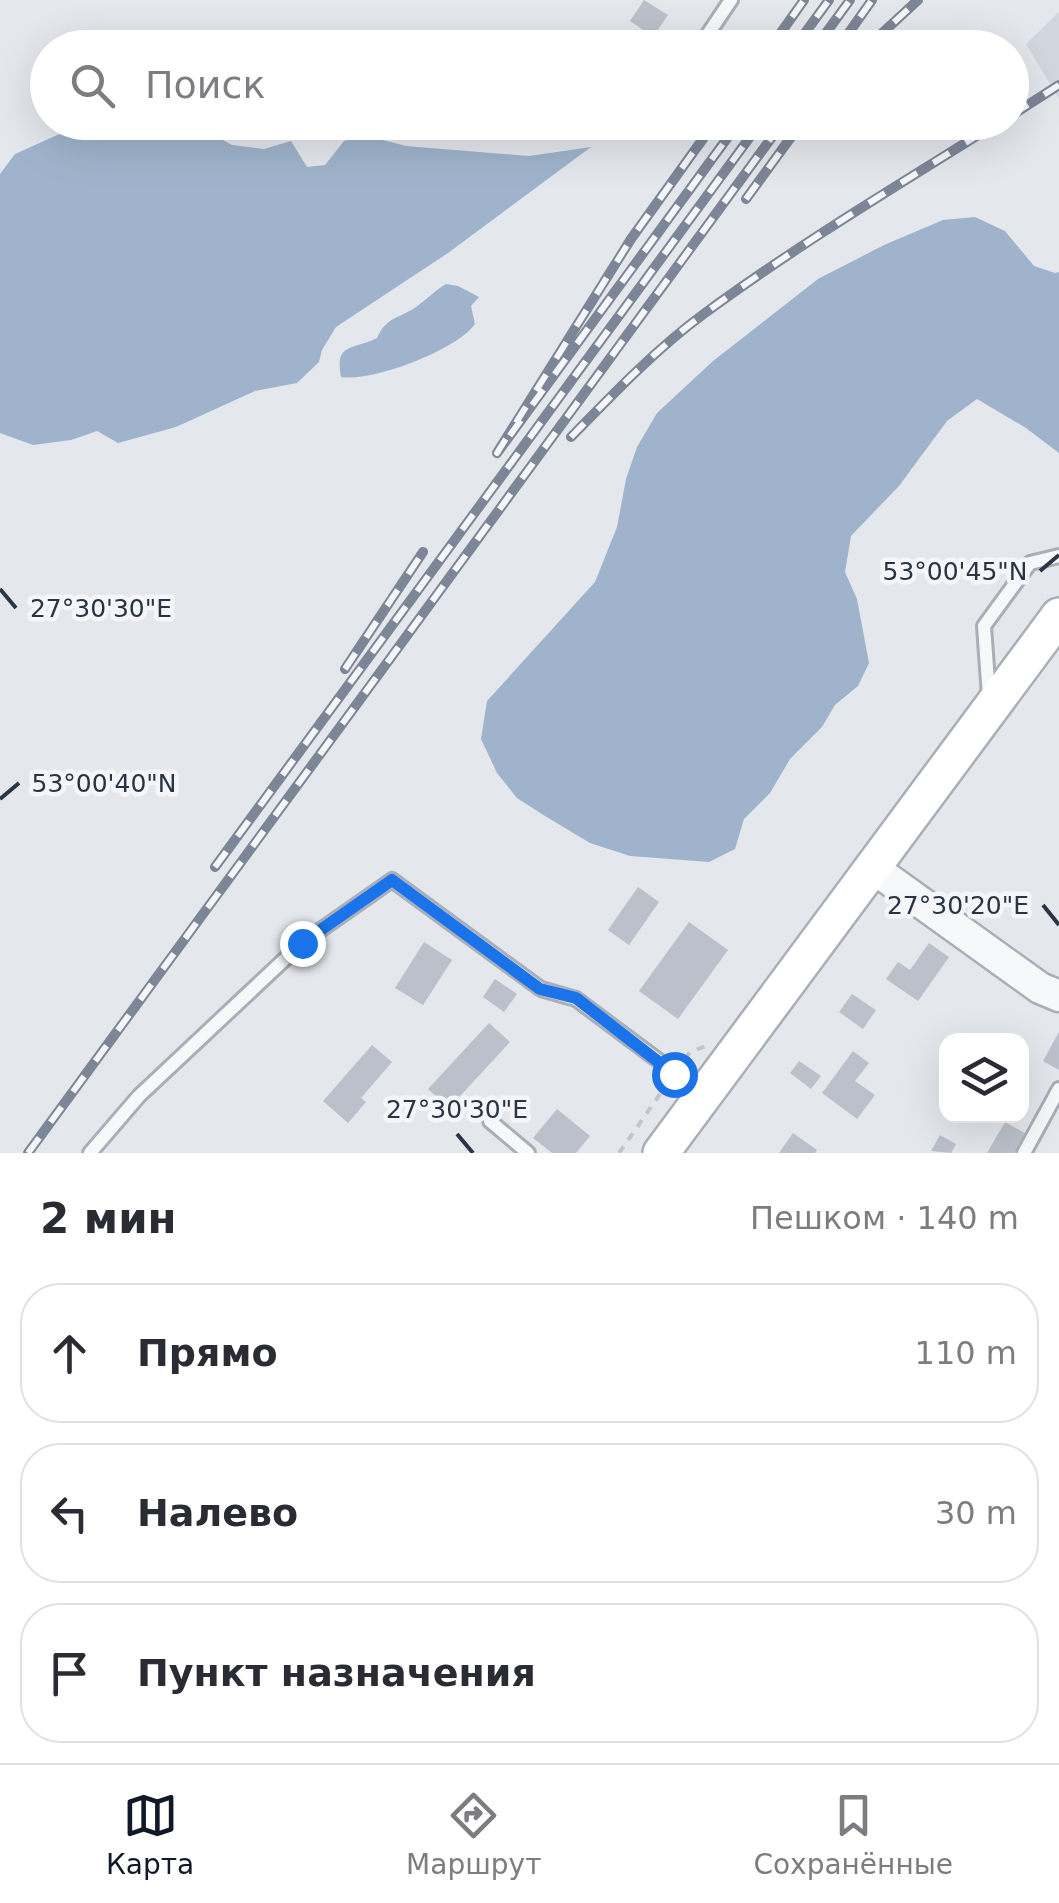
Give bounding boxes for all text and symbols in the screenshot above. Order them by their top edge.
search box [30,30,1029,140]
icon: search [65,58,120,113]
text: Поиск [145,63,265,107]
text: 53°00'45"N [882,557,1028,586]
text: 27°30'30"E [30,594,172,623]
text: 53°00'40"N [31,769,177,798]
text: 27°30'20"E [887,891,1029,920]
route end [280,921,326,967]
map controls [939,1033,1029,1123]
button: layers [939,1033,1029,1123]
route start [652,1052,698,1098]
text: 27°30'30"E [386,1095,528,1124]
text: 2 мин [40,1194,177,1243]
text: Пешком · 140 m [750,1199,1019,1237]
icon: ahead [42,1326,97,1381]
text: Прямо [137,1331,278,1375]
text: 110 m [915,1334,1017,1372]
icon: left [42,1486,97,1541]
text: Налево [137,1491,298,1535]
text: 30 m [935,1494,1017,1532]
icon: arrive [42,1646,97,1701]
text: Пункт назначения [137,1651,536,1695]
tab: Карта [106,1788,194,1881]
tab: Маршрут [406,1788,541,1881]
tab: Сохранённые [753,1788,953,1881]

